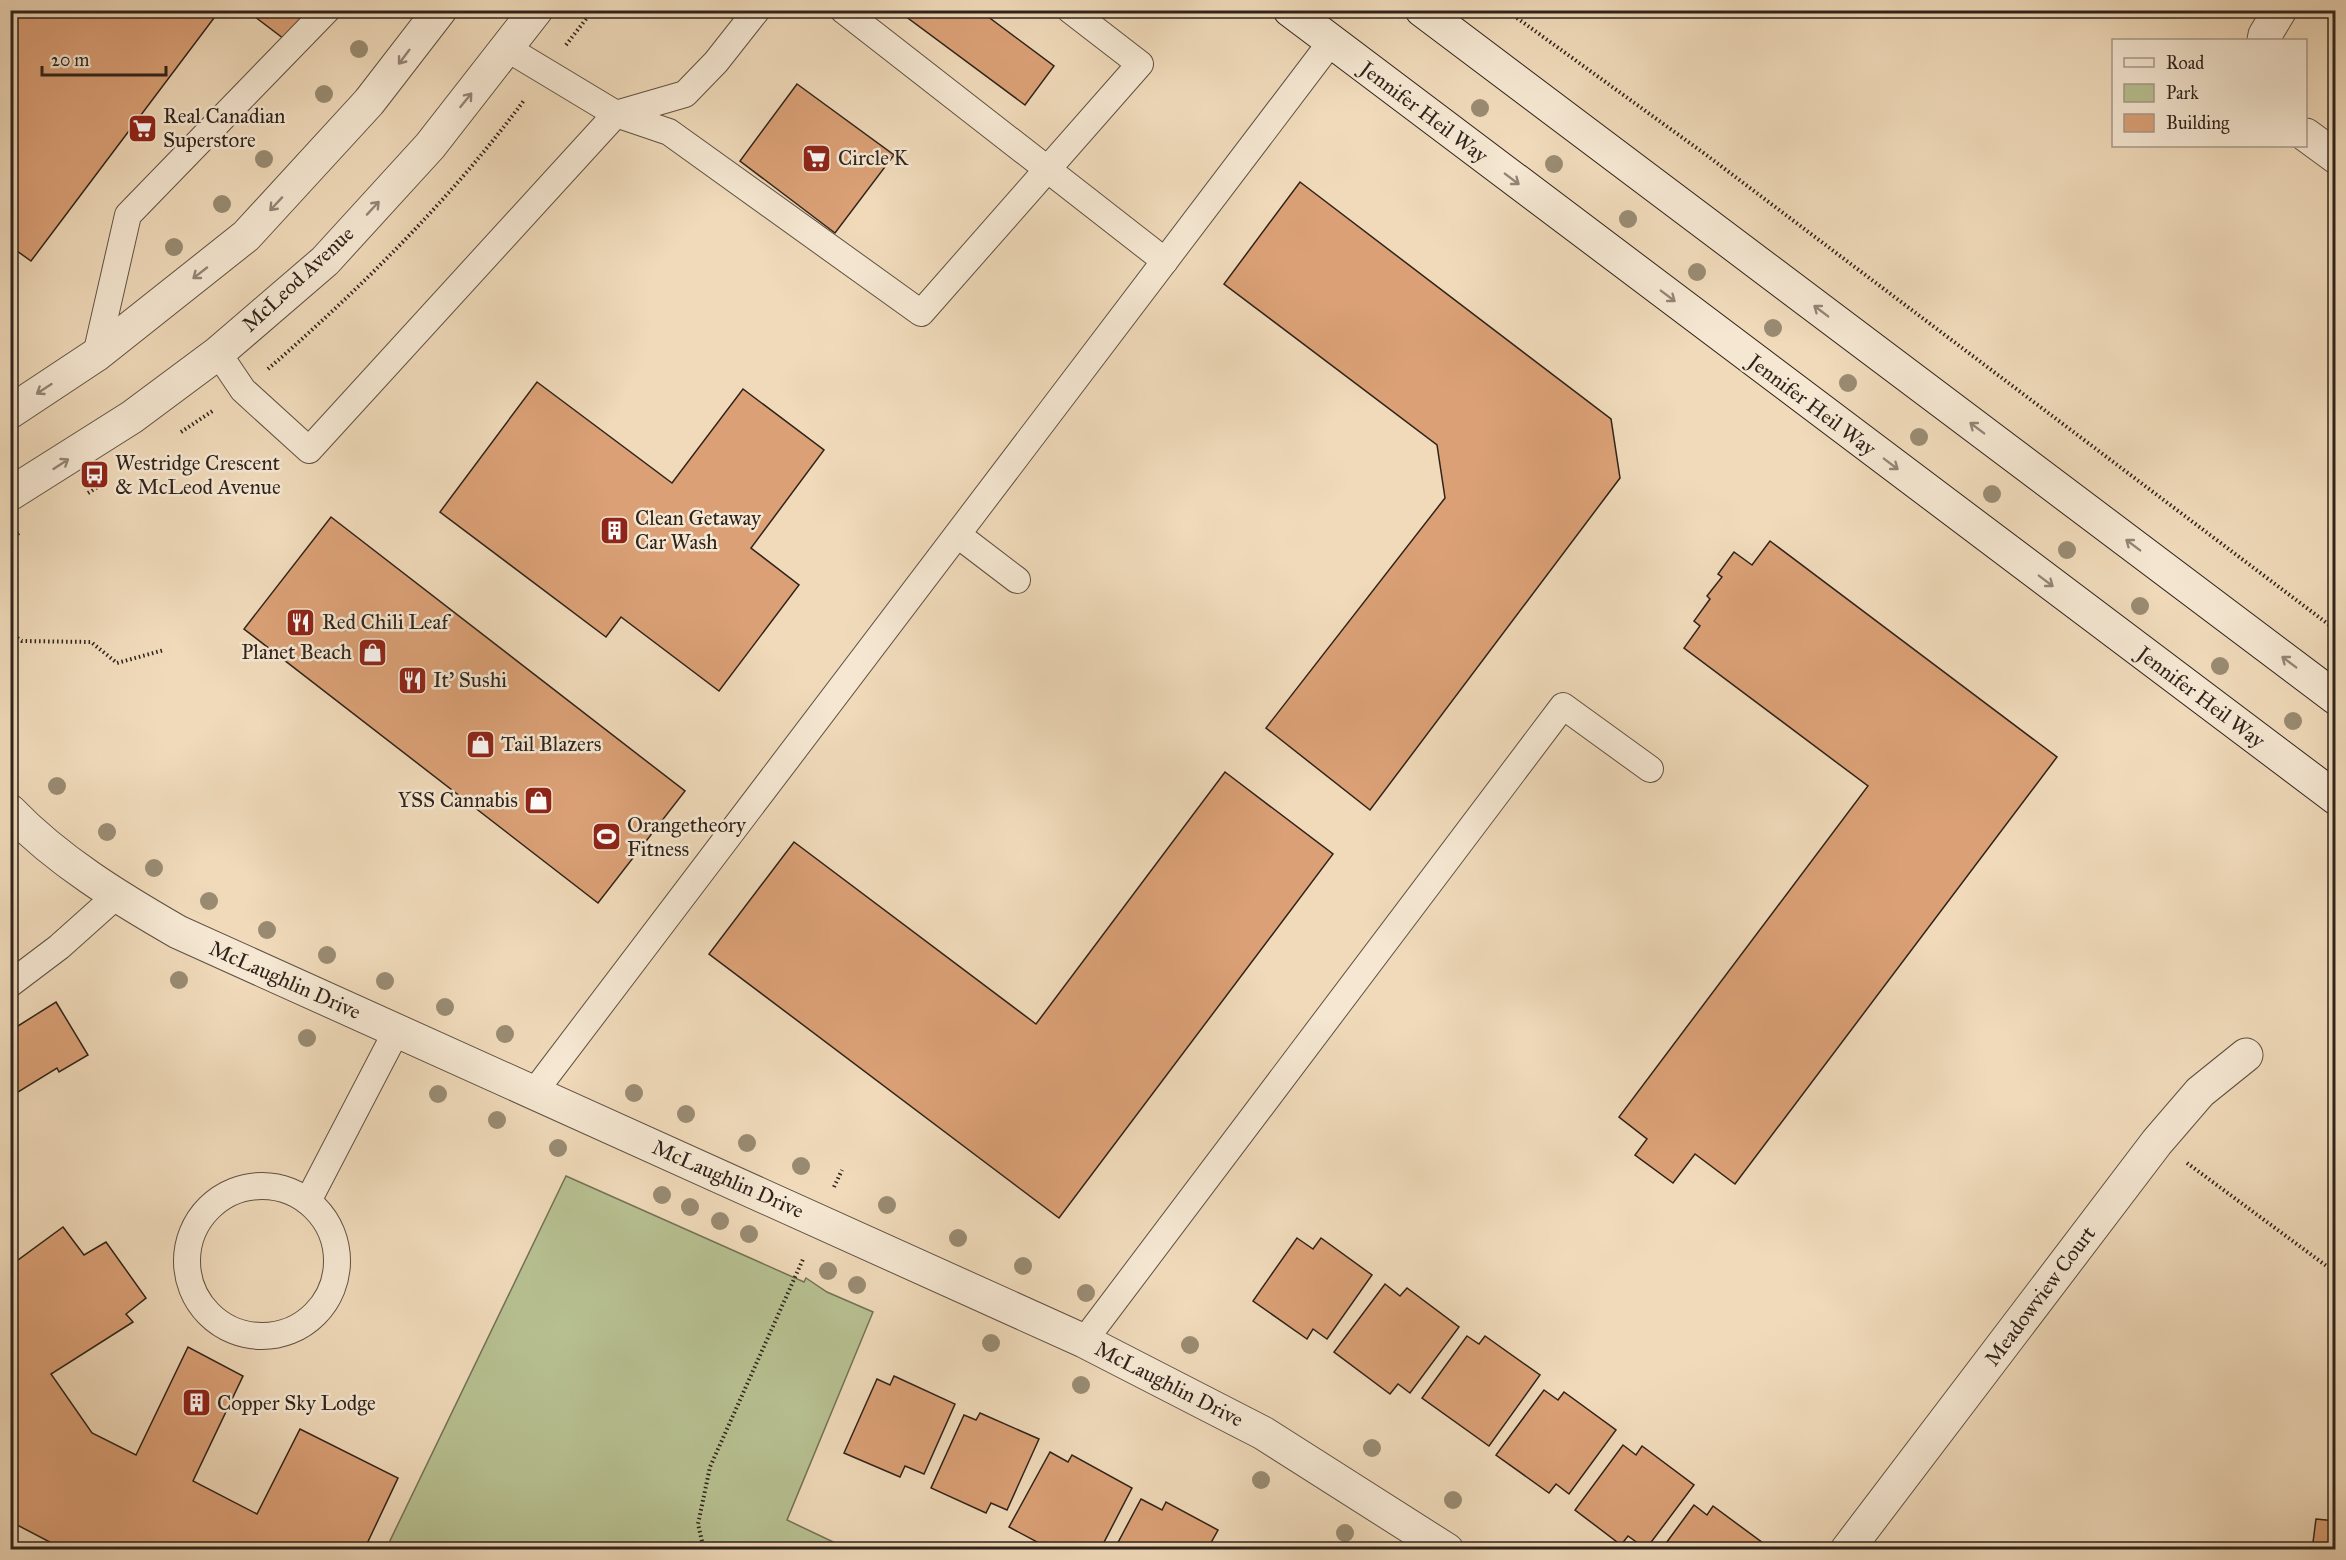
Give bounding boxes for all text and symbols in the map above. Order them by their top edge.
scale bar [42,39,166,77]
legend [2112,39,2307,147]
text: 20 m [51,49,89,71]
one-way arrow [398,49,411,65]
text: Road [2166,52,2204,74]
street label: Jennifer Heil Way [1353,54,1494,169]
text: Park [2166,82,2199,104]
one-way arrow [460,92,473,108]
place label: Real Canadian Superstore [163,103,285,153]
supermarket icon: Real Canadian Superstore [126,112,158,144]
text: Building [2166,112,2230,135]
supermarket icon: Circle K [801,142,833,174]
place label: Circle K [838,145,910,171]
one-way arrow [1503,172,1519,185]
one-way arrow [269,196,283,211]
one-way arrow [366,201,380,216]
street label: McLeod Avenue [237,220,359,337]
one-way arrow [192,266,208,279]
one-way arrow [1659,290,1675,302]
one-way arrow [1814,305,1830,317]
street label: Jennifer Heil Way [1741,347,1882,462]
one-way arrow [36,384,53,396]
one-way arrow [1969,422,1985,435]
place label: Westridge Crescent & McLeod Avenue [115,450,281,500]
one-way arrow [52,457,69,469]
one-way arrow [1882,457,1898,470]
bus stop icon: Westridge Crescent & McLeod Avenue [78,459,110,491]
place label: Clean Getaway Car Wash [635,505,762,555]
building icon: Clean Getaway Car Wash [598,514,630,546]
one-way arrow [2125,539,2141,552]
one-way arrow [2038,575,2054,587]
restaurant icon: Red Chili Leaf [285,606,317,638]
place label: Red Chili Leaf [322,609,451,635]
shop icon: Planet Beach [357,636,389,668]
place label: Planet Beach [241,639,352,665]
street label: Jennifer Heil Way [2130,639,2271,754]
one-way arrow [2281,656,2297,669]
restaurant icon: It' Sushi [396,664,428,696]
place label: It' Sushi [433,667,507,693]
shop icon: Tail Blazers [464,728,496,760]
place label: Tail Blazers [501,731,601,757]
shop icon: YSS Cannabis [523,784,555,816]
place label: YSS Cannabis [398,787,518,813]
place label: Orangetheory Fitness [627,812,747,862]
sports icon: Orangetheory Fitness [590,821,622,853]
street label: McLaughlin Drive [205,935,365,1025]
street label: McLaughlin Drive [648,1134,808,1224]
street label: Meadowview Court [1979,1220,2101,1371]
street label: McLaughlin Drive [1090,1335,1248,1433]
building icon: Copper Sky Lodge [180,1387,212,1419]
place label: Copper Sky Lodge [217,1390,376,1416]

